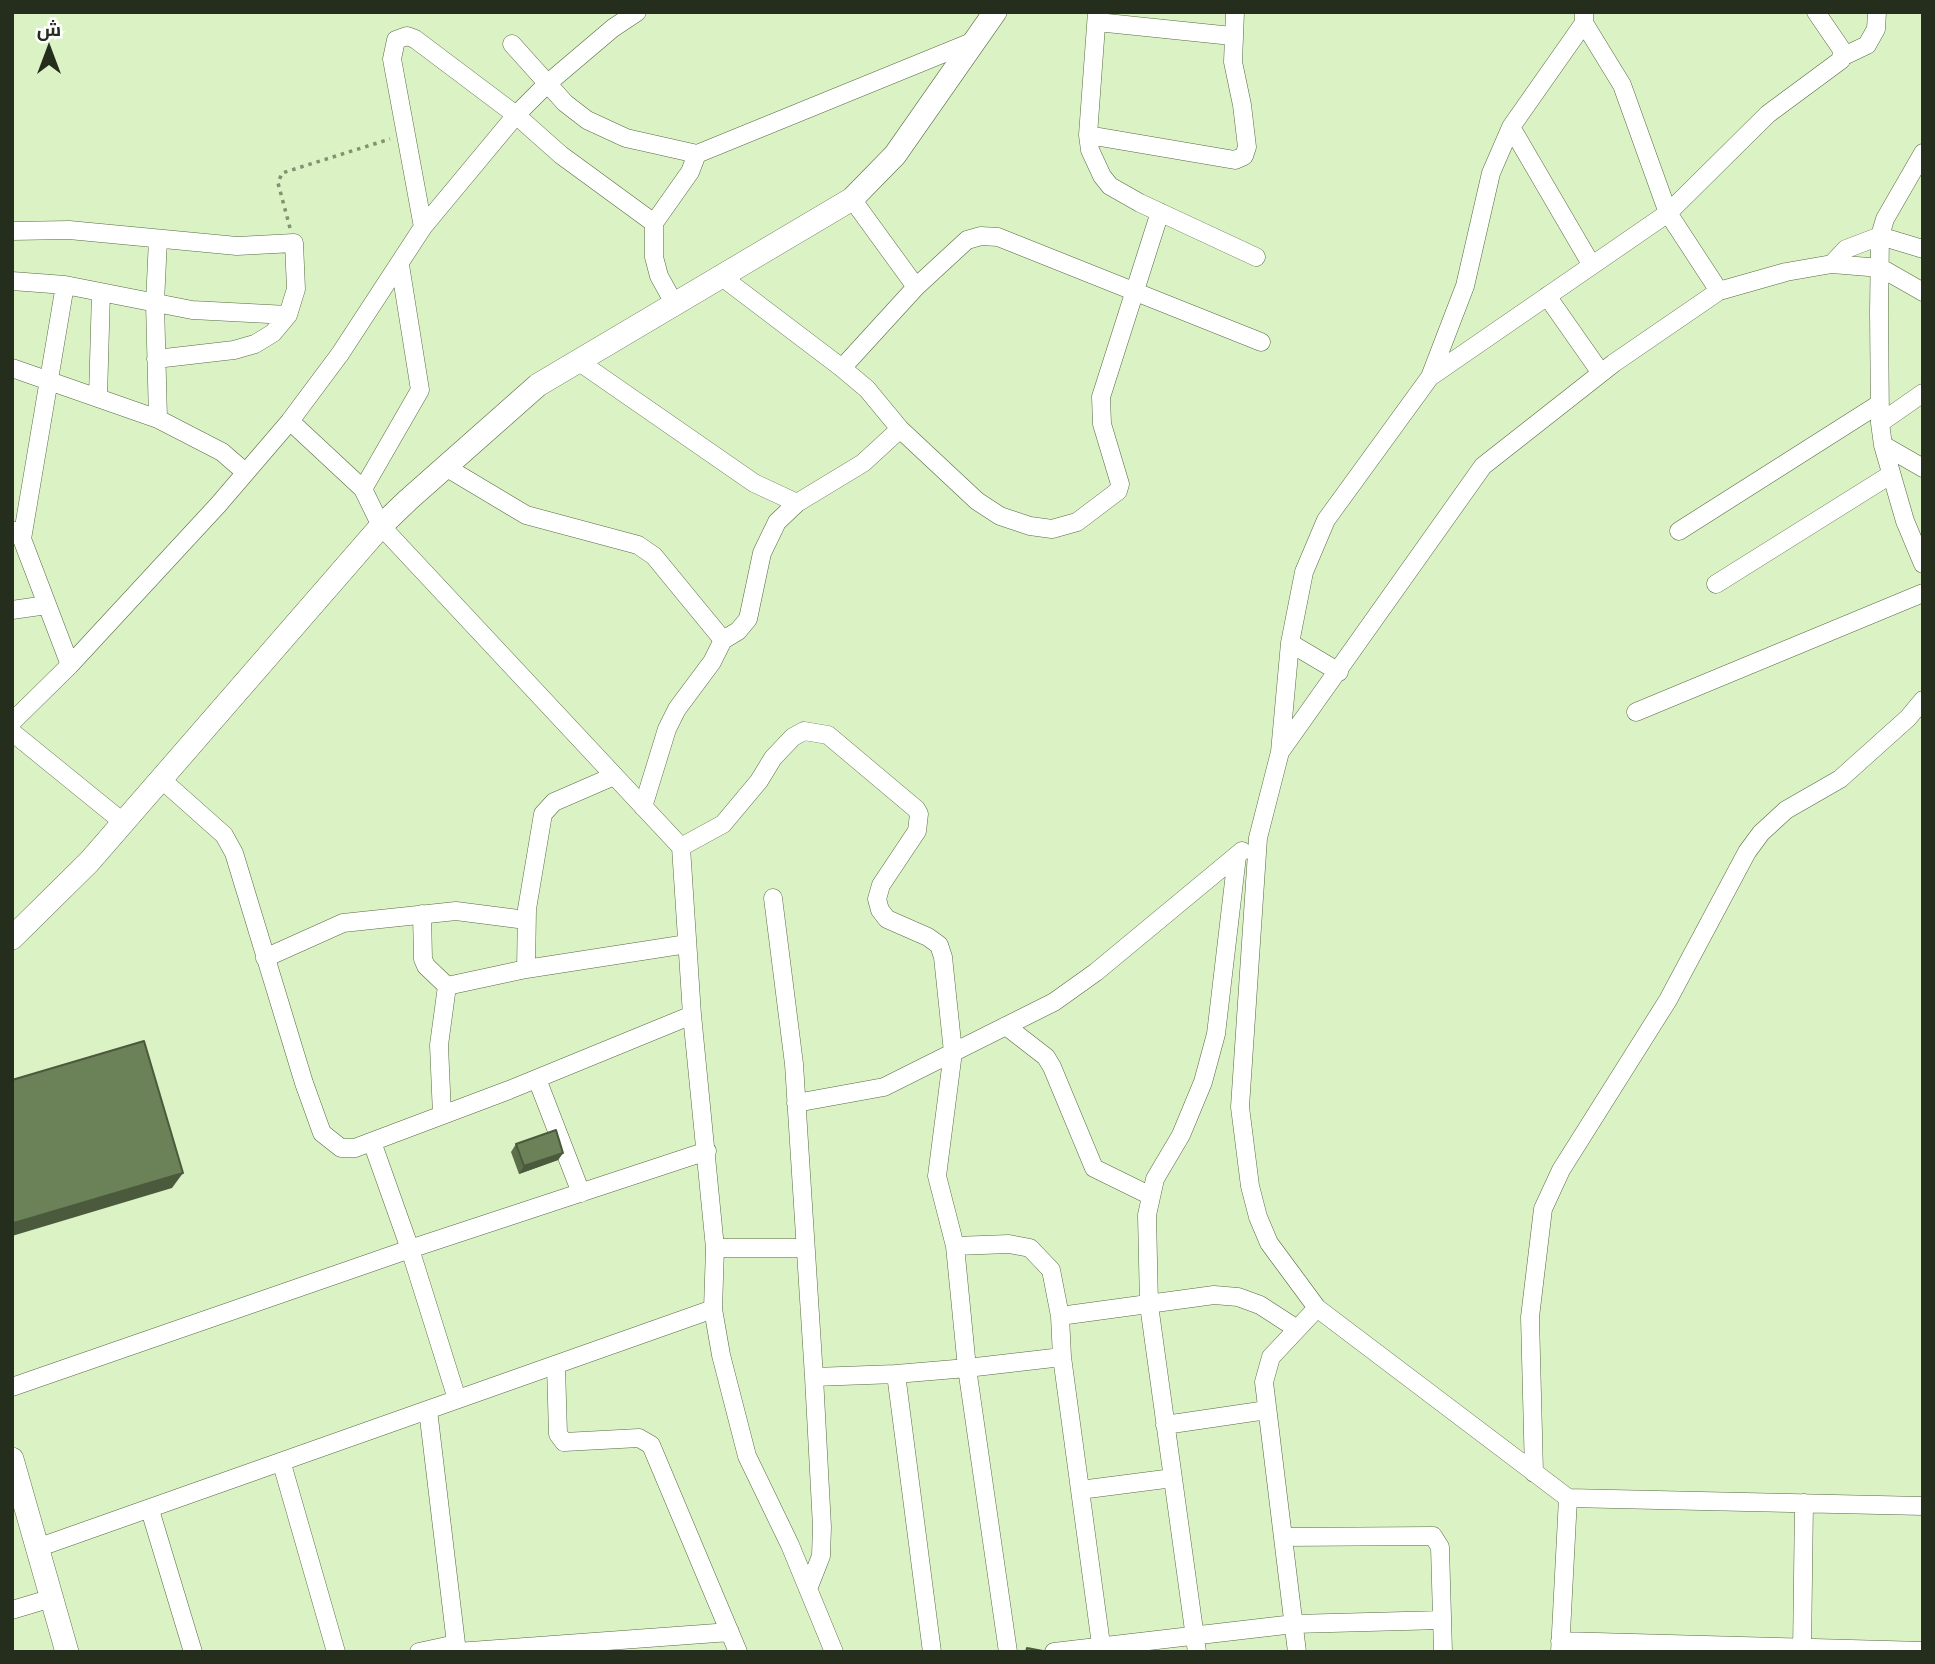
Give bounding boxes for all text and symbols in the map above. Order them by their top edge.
north arrow [14,14,84,84]
text: ش [37,15,61,41]

